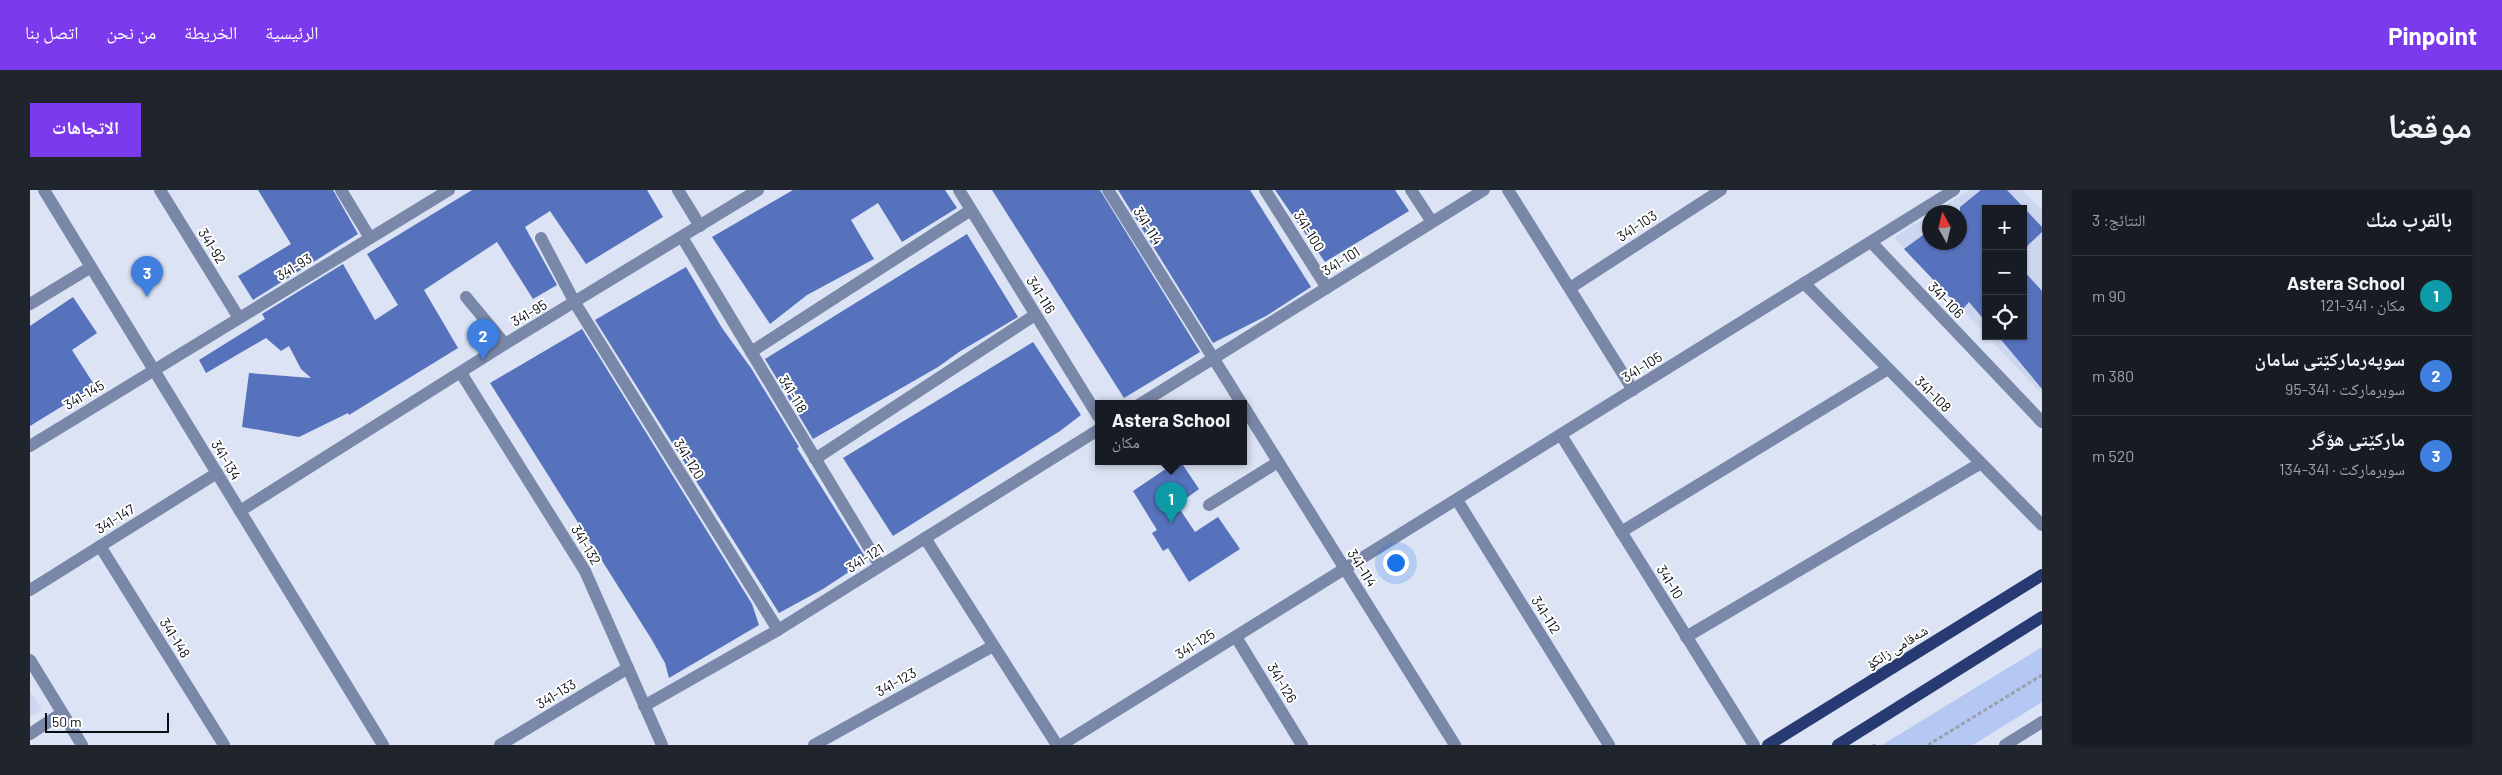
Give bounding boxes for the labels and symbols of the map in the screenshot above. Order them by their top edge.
street label: 341-114 [1130,204,1167,248]
north arrow [1922,205,1967,250]
street label: 341-103 [1614,206,1660,245]
street label: 341-100 [1290,207,1328,254]
street label: 341-92 [195,225,230,267]
street label: 341-101 [1319,242,1363,279]
street label: 341-93 [273,249,315,284]
pin: 3 [131,256,163,297]
street label: 341-116 [1023,273,1060,317]
street label: 341-106 [1925,278,1968,321]
street label: 341-95 [508,296,550,330]
pin: 2 [467,319,499,360]
street label: 341-105 [1619,348,1665,385]
street label: 341-118 [776,372,811,416]
street label: 341-108 [1912,372,1955,415]
street label: 341-145 [61,376,107,413]
street label: 341-120 [670,435,708,482]
street label: 341-134 [208,437,245,483]
pin: 1 [1155,482,1187,523]
street label: 341-147 [92,500,138,537]
street label: 341-132 [568,522,605,568]
street label: 341-121 [843,539,887,576]
street label: 341-114 [1344,546,1381,590]
your location [1383,550,1409,576]
street label: 341-10 [1653,562,1687,602]
street label: 341-112 [1528,593,1565,637]
street label: 341-148 [157,615,194,661]
street label: شەقامی زانکۆ [1863,621,1931,673]
street label: 341-125 [1172,625,1218,662]
street label: 341-126 [1264,660,1301,706]
street label: 341-123 [873,664,919,700]
street label: 341-133 [533,675,579,712]
scale bar [45,710,169,733]

